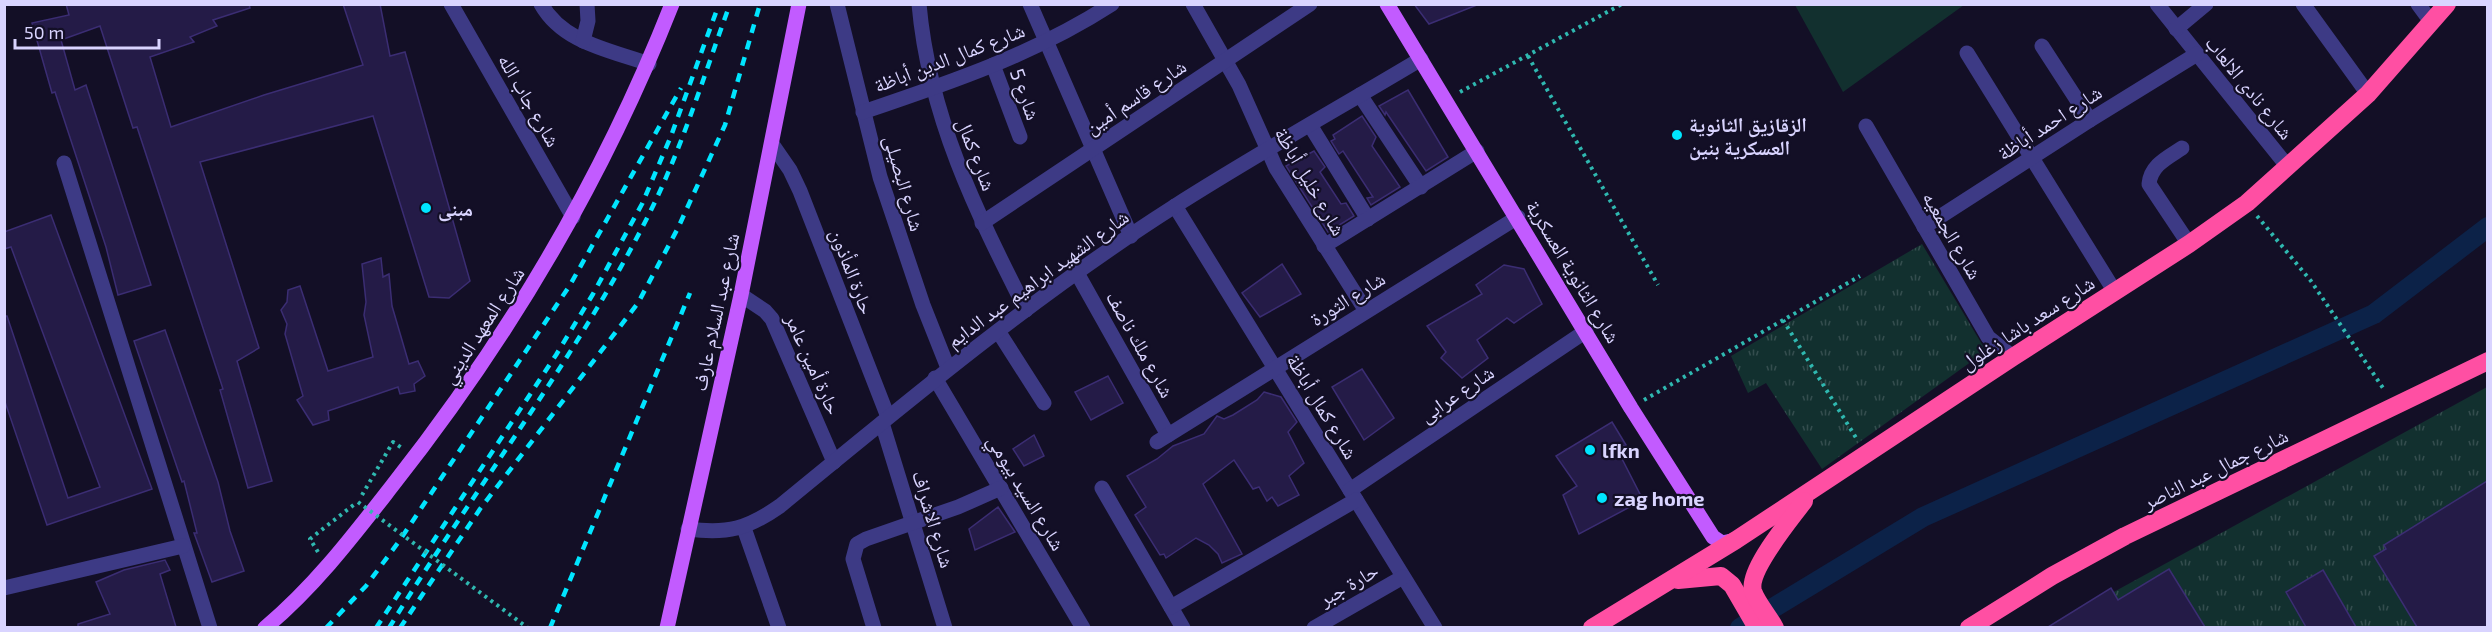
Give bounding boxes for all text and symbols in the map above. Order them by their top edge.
scale bar [15,12,159,50]
street label: شارع كمال الدين أباظة [870,17,1028,99]
text: 50 m [24,21,64,43]
street label: شارع نادى الالعاب [2199,30,2299,145]
street label: شارع جاب الله [492,49,566,152]
street label: شارع قاسم أمين [1080,53,1192,141]
street label: شارع 5 [1004,65,1046,124]
street label: شارع احمد أباظة [1992,79,2107,166]
place label: الزقازيق الثانوية العسكرية بنين [1689,112,1807,161]
street label: شارع كمال [950,114,1002,194]
street label: شارع خليل أباظة [1269,123,1352,240]
marker: الزقازيق الثانوية العسكرية بنين [1670,128,1684,142]
street label: شارع البصيلى [878,132,930,234]
street label: شارع الجمعيه [1916,187,1988,284]
street label: شارع الثانوية العسكرية [1520,195,1626,348]
place label: مبنى [438,196,473,222]
marker: مبنى [419,201,433,215]
street label: شارع الشهيد ابراهيم عبد الدايم [941,204,1135,355]
street label: حارة المأذون [825,225,880,318]
street label: شارع عبد السلام عارف [687,231,746,394]
street label: شارع المعهد الديني [435,262,533,391]
street label: شارع الثورة [1305,266,1390,332]
street label: شارع سعد باشا زغلول [1955,270,2100,376]
street label: شارع ملك ناصف [1100,286,1180,403]
street label: حارة أمين عامر [780,309,847,419]
street label: شارع كمال أباظة [1281,349,1364,464]
street label: شارع عرابى [1414,359,1499,428]
street label: شارع جمال عبد الناصر [2138,422,2292,516]
street label: شارع السيد بيومي [979,430,1071,557]
place label: lfkn [1602,438,1640,462]
marker: lfkn [1583,443,1597,457]
street label: شارع الاشراف [906,467,960,571]
place label: zag home [1614,486,1705,510]
marker: zag home [1595,491,1609,505]
street label: حارة جبر [1313,557,1383,612]

